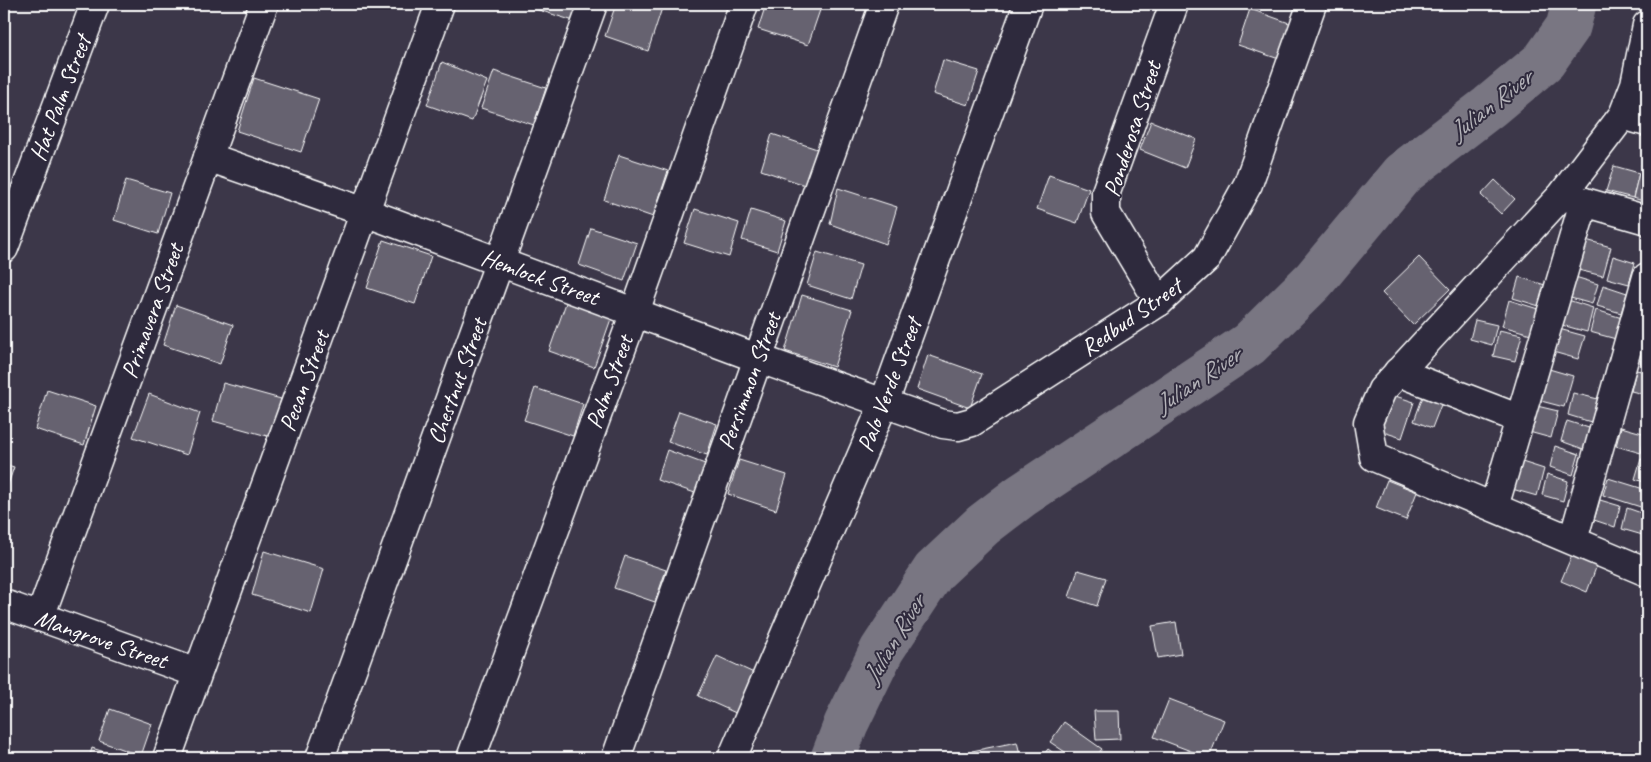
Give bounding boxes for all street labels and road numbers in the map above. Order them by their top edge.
street label: Hat Palm Street [22,28,99,165]
street label: Ponderosa Street [1096,56,1169,200]
street label: Primavera Street [114,238,191,382]
street label: Hemlock Street [477,242,605,313]
street label: Redbud Street [1075,269,1190,363]
street label: Persimmon Street [710,307,788,454]
street label: Palo Verde Street [850,311,929,456]
street label: Chestnut Street [420,312,494,448]
street label: Pecan Street [272,325,337,435]
street label: Palm Street [578,329,640,433]
street label: Mangrove Street [31,602,173,676]

